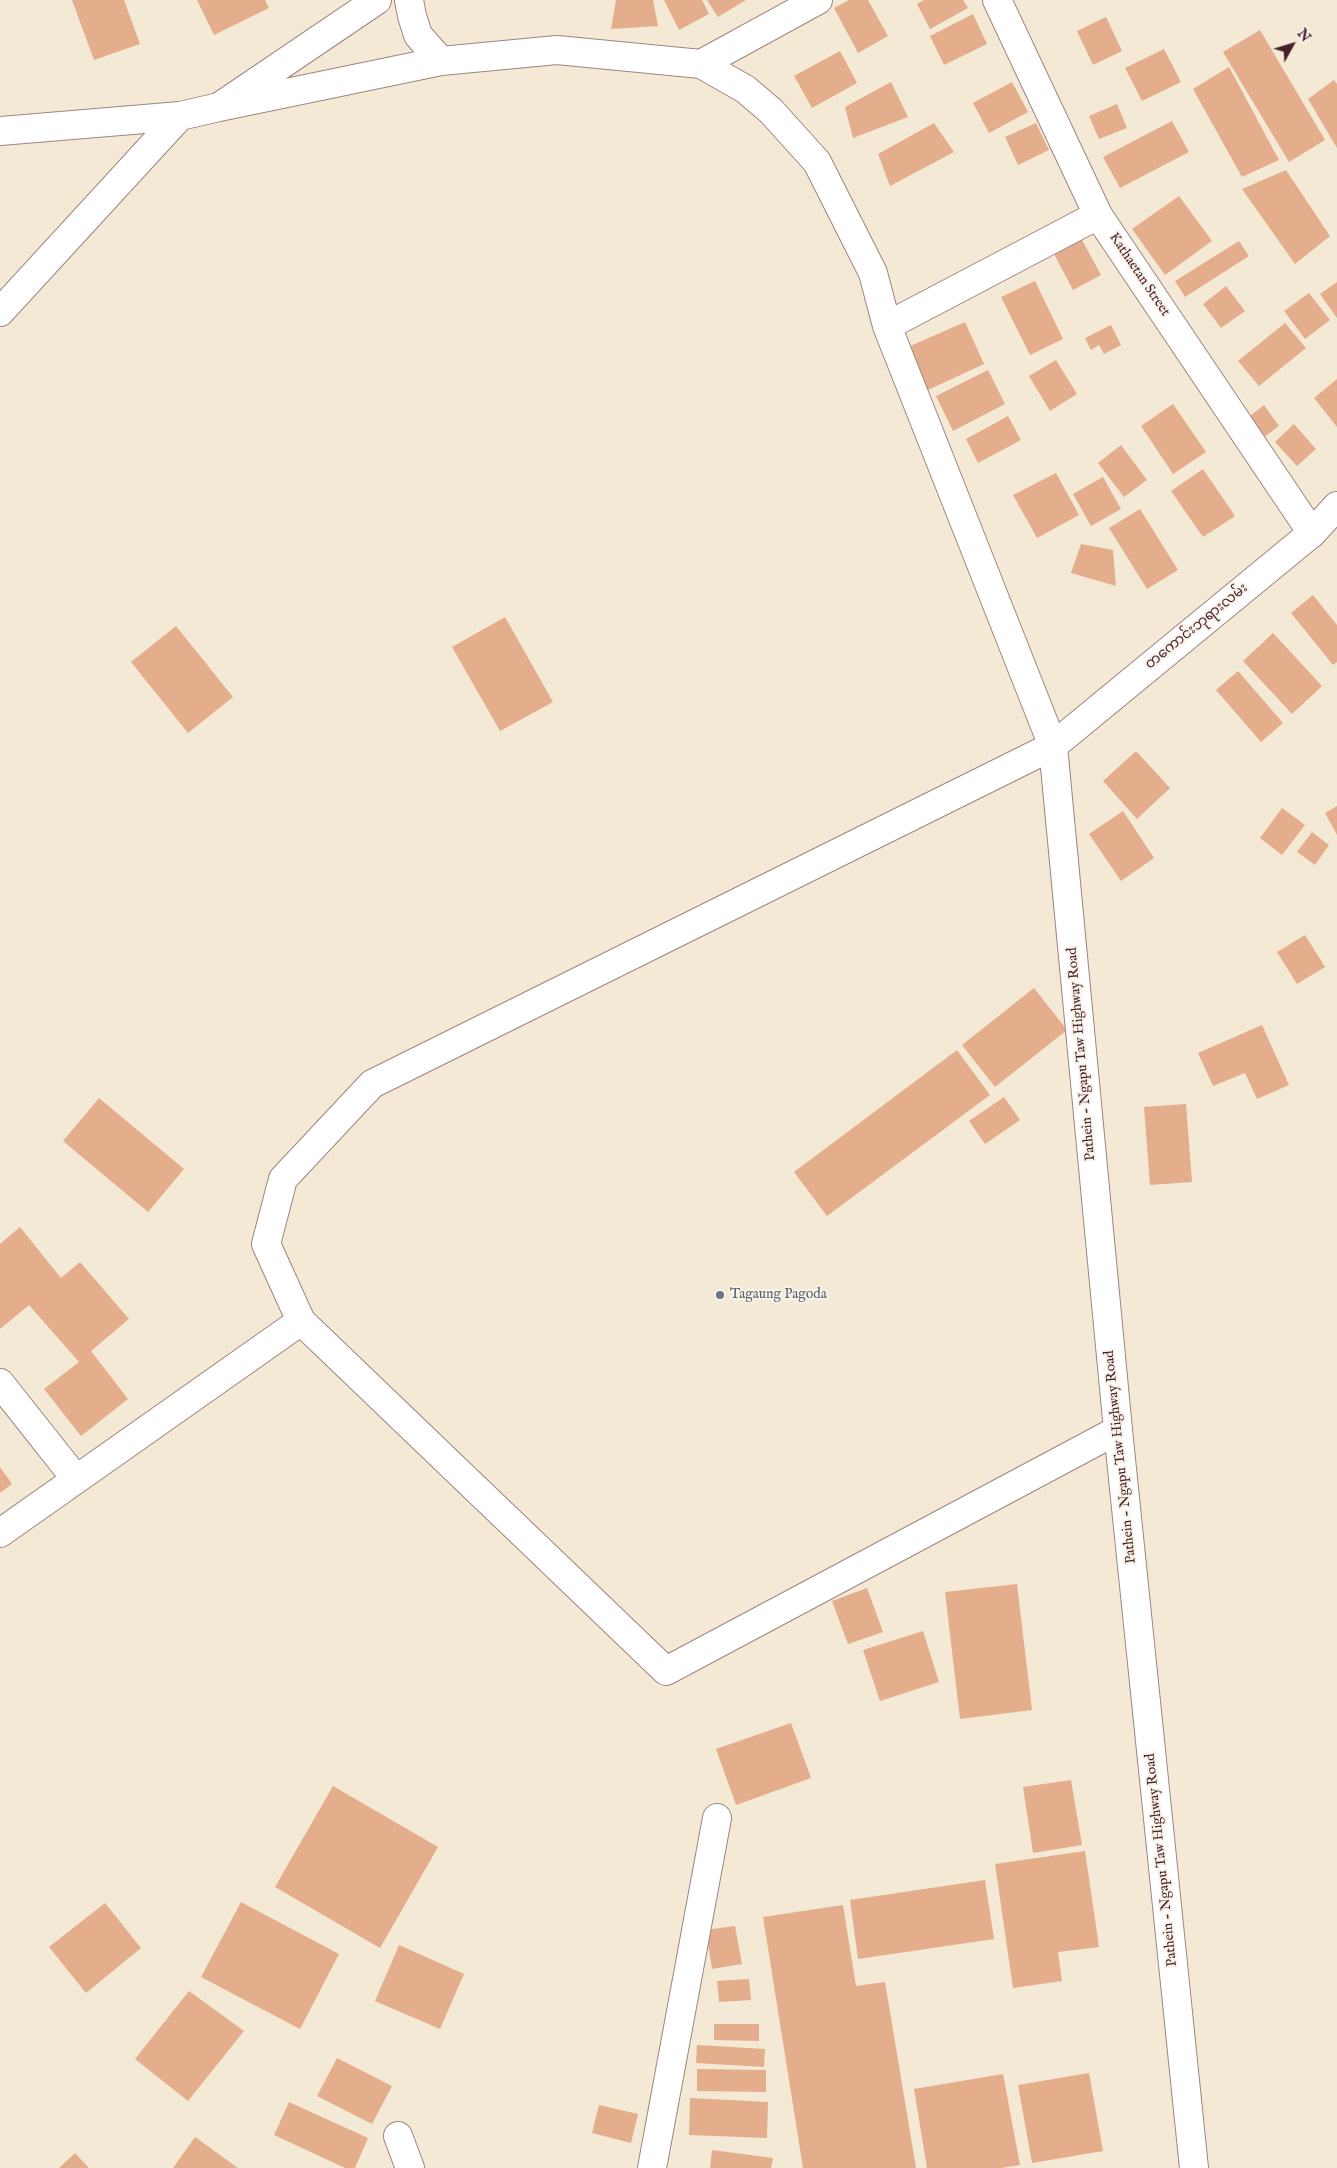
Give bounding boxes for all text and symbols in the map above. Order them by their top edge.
north arrow [1267,20,1317,70]
text: N [1293,25,1314,46]
street label: Kathaetan Street [1105,230,1173,320]
street label: တကောင်းဘုရားလမ်း [1142,580,1252,674]
street label: Pathein - Ngapu Taw Highway Road [1064,947,1100,1161]
place label: Tagaung Pagoda [730,1287,827,1303]
marker: Tagaung Pagoda [714,1289,726,1301]
street label: Pathein - Ngapu Taw Highway Road [1101,1350,1141,1564]
street label: Pathein - Ngapu Taw Highway Road [1142,1753,1182,1967]

